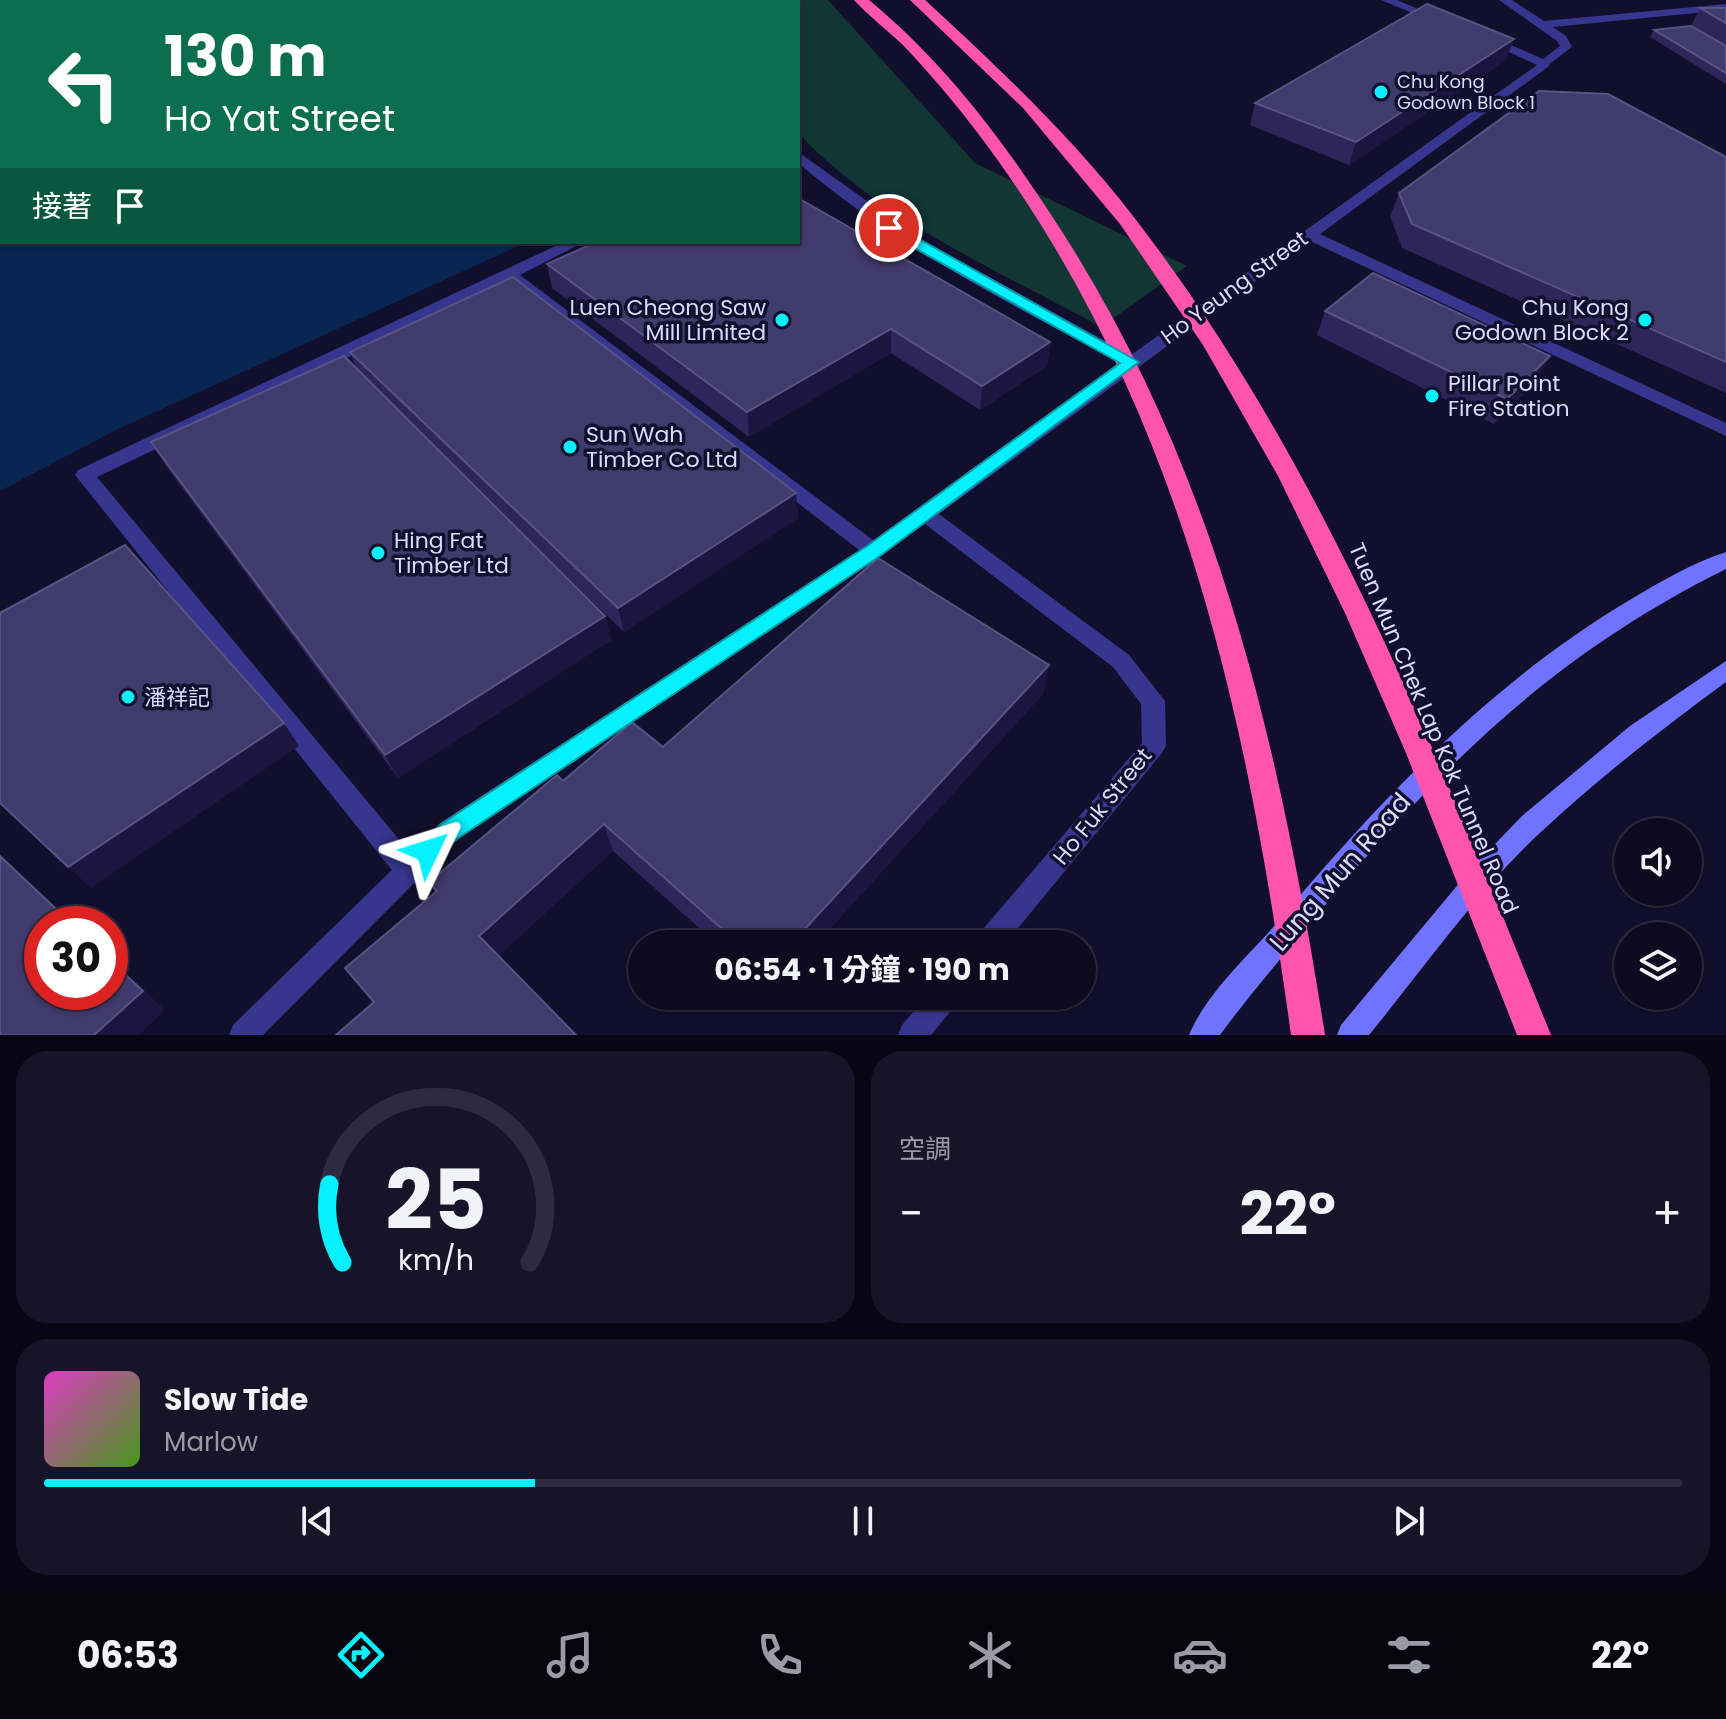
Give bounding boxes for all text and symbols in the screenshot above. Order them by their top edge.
text: 130 m [164,17,327,96]
icon: left [32,32,136,136]
place label: Chu Kong Godown Block 1 [1397,69,1535,115]
marker: Chu Kong Godown Block 1 [1372,83,1390,101]
text: Ho Yat Street [164,93,395,144]
icon: arrive [108,184,152,228]
text: 接著 [32,185,92,228]
pin [855,194,923,262]
icon: arrive [867,206,911,250]
street label: Ho Yeung Street [1154,223,1314,351]
place label: Luen Cheong Saw Mill Limited [569,292,766,348]
place label: Chu Kong Godown Block 2 [1455,292,1629,348]
marker: Luen Cheong Saw Mill Limited [773,311,791,329]
marker: Chu Kong Godown Block 2 [1636,311,1654,329]
place label: Pillar Point Fire Station [1448,368,1570,424]
marker: Pillar Point Fire Station [1423,387,1441,405]
place label: Sun Wah Timber Co Ltd [586,419,738,475]
marker: Sun Wah Timber Co Ltd [561,438,579,456]
place label: Hing Fat Timber Ltd [394,525,509,581]
street label: Tuen Mun Chek Lap Kok Tunnel Road [1341,538,1526,919]
marker: Hing Fat Timber Ltd [369,544,387,562]
place label: 潘祥記 [144,682,210,713]
marker: 潘祥記 [119,688,137,706]
street label: Ho Fuk Street [1046,741,1159,871]
street label: Lung Mun Road [1261,785,1419,959]
position arrow [386,809,470,893]
map controls [1614,818,1702,1010]
button: sound [1614,818,1702,906]
speed limit sign: 30 [24,906,128,1010]
button: layers [1614,922,1702,1010]
text: 06:54 · 1 分鐘 · 190 m [714,948,1010,991]
text: 空調 [899,1131,951,1167]
text: 25 [385,1142,486,1258]
text: 22° [1239,1172,1336,1256]
text: − [899,1183,923,1244]
text: + [1652,1183,1682,1244]
text: km/h [397,1240,474,1280]
text: Slow Tide [164,1378,308,1421]
text: Marlow [164,1424,258,1460]
icon: previous [295,1499,339,1543]
icon: pause [841,1499,885,1543]
icon: next [1387,1499,1431,1543]
icon: directions [333,1627,389,1683]
icon: music [542,1627,598,1683]
icon: phone [752,1627,808,1683]
icon: climate [962,1627,1018,1683]
icon: car [1172,1627,1228,1683]
icon: filters [1381,1627,1437,1683]
text: 06:53 [77,1630,179,1681]
text: 22° [1591,1630,1649,1681]

